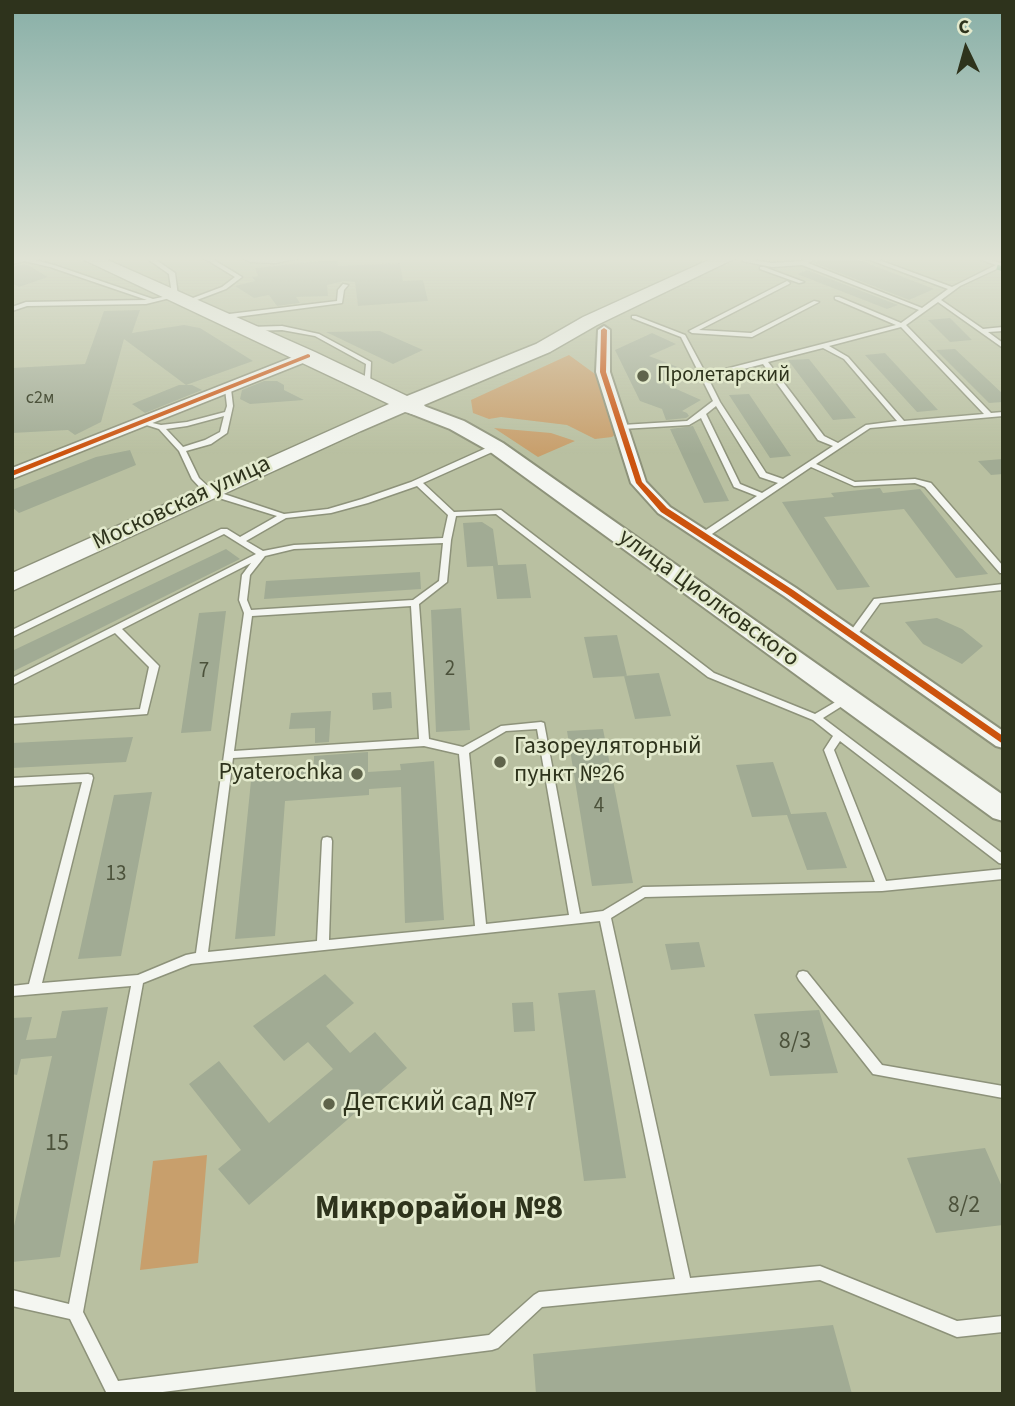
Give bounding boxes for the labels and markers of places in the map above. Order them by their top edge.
place label: Пролетарский [657,363,790,389]
marker: Пролетарский [635,368,651,384]
place label: Газореуляторный пункт №26 [514,734,702,790]
marker: Газореуляторный пункт №26 [492,754,508,770]
place label: Pyaterochka [218,760,343,788]
marker: Pyaterochka [349,766,365,782]
place label: Детский сад №7 [343,1087,537,1121]
marker: Детский сад №7 [321,1096,337,1112]

